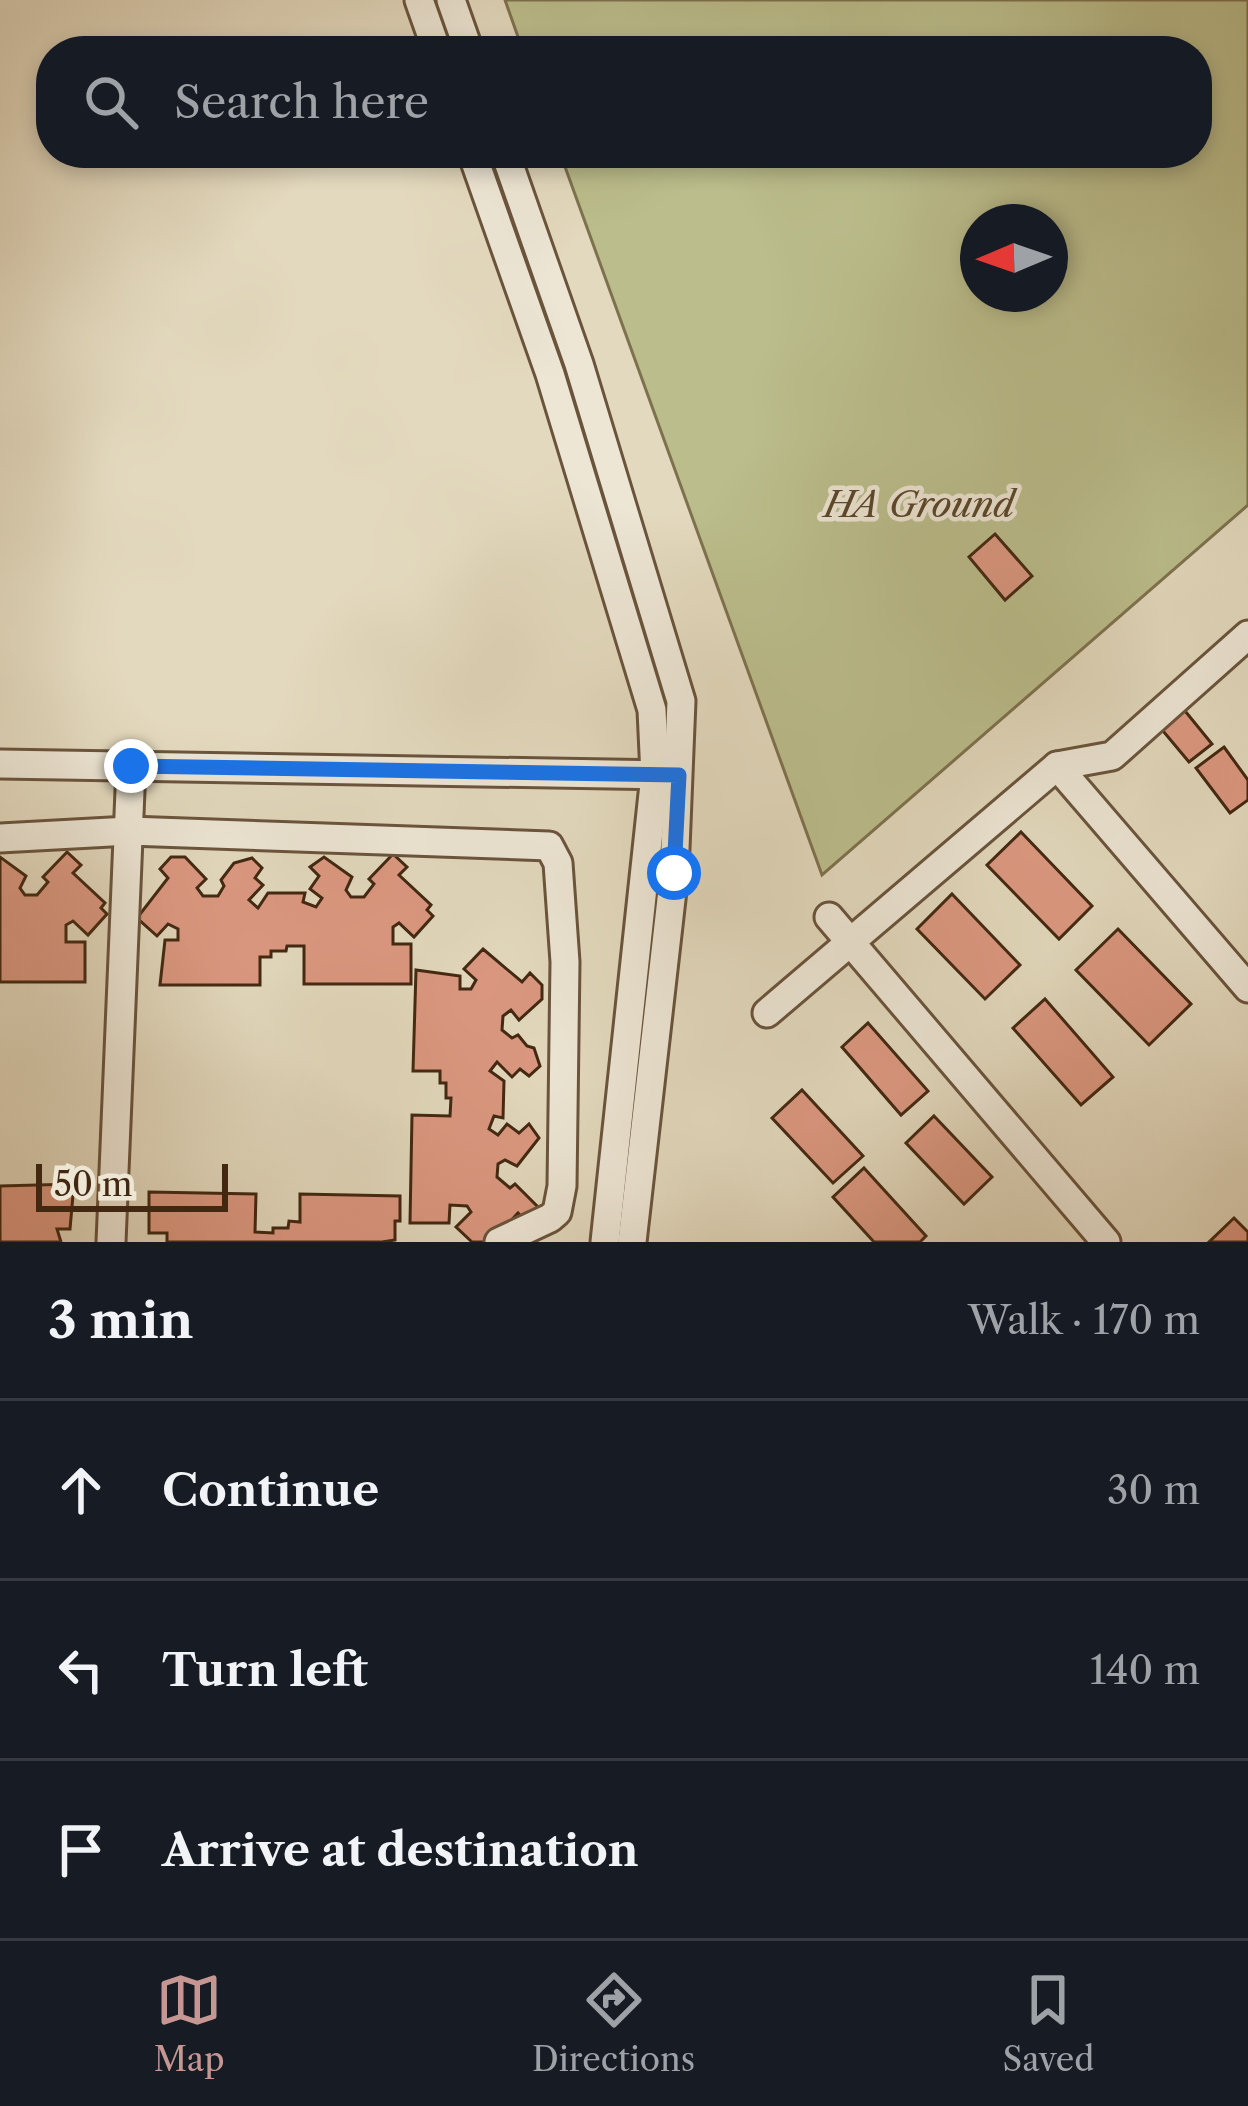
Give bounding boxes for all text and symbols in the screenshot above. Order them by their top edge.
search box [36,36,1212,168]
icon: search [78,69,144,135]
text: Search here [174,74,429,130]
north arrow [960,204,1068,312]
park label: HA Ground [821,482,1018,526]
route end [104,739,158,793]
route start [647,846,701,900]
scale bar [36,1158,228,1211]
text: 50 m [54,1164,132,1205]
text: 3 min [48,1289,194,1351]
text: Walk · 170 m [968,1296,1200,1344]
icon: ahead [48,1457,114,1523]
text: Continue [162,1462,379,1518]
text: 30 m [1107,1466,1200,1514]
icon: left [48,1637,114,1703]
text: Turn left [162,1642,368,1698]
text: 140 m [1090,1646,1200,1694]
icon: arrive [48,1817,114,1883]
text: Arrive at destination [162,1822,639,1878]
tab: Map [154,1967,225,2080]
tab: Directions [532,1967,695,2080]
tab: Saved [1003,1967,1094,2080]

